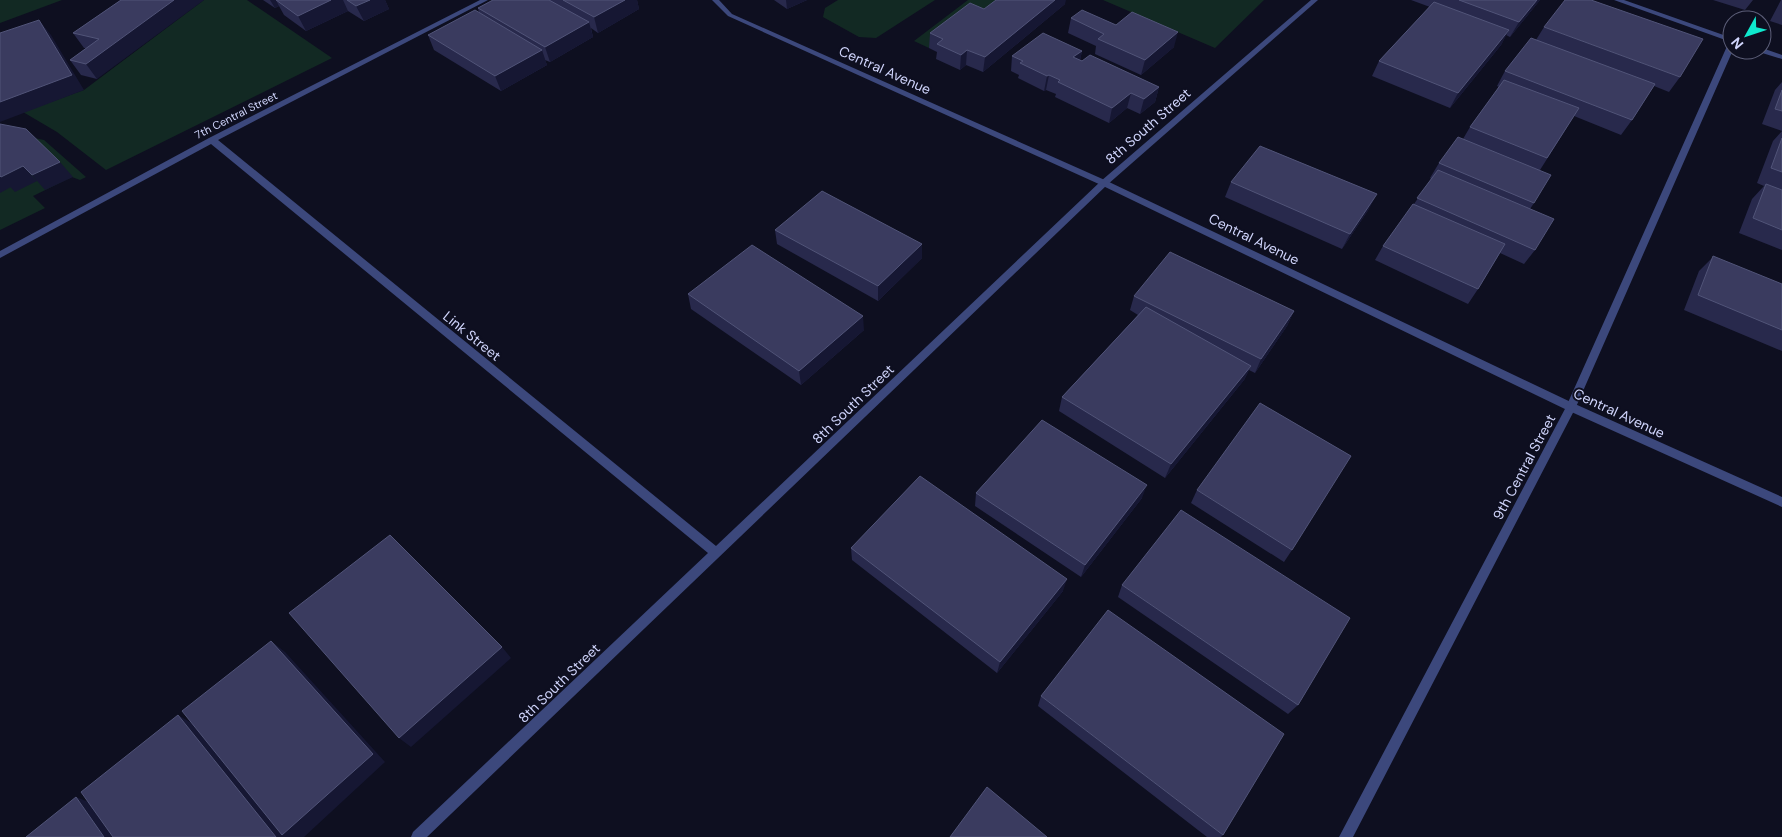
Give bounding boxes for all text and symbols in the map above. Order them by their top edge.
north arrow [1722,10,1772,60]
text: N [1727,34,1747,53]
street label: Central Avenue [836,42,934,98]
street label: 8th South Street [1102,84,1194,168]
street label: 7th Central Street [192,88,280,142]
street label: Central Avenue [1206,209,1302,269]
street label: Link Street [439,307,505,365]
street label: 8th South Street [808,360,898,448]
street label: Central Avenue [1570,384,1668,442]
street label: 9th Central Street [1489,411,1559,523]
street label: 8th South Street [514,639,604,727]

